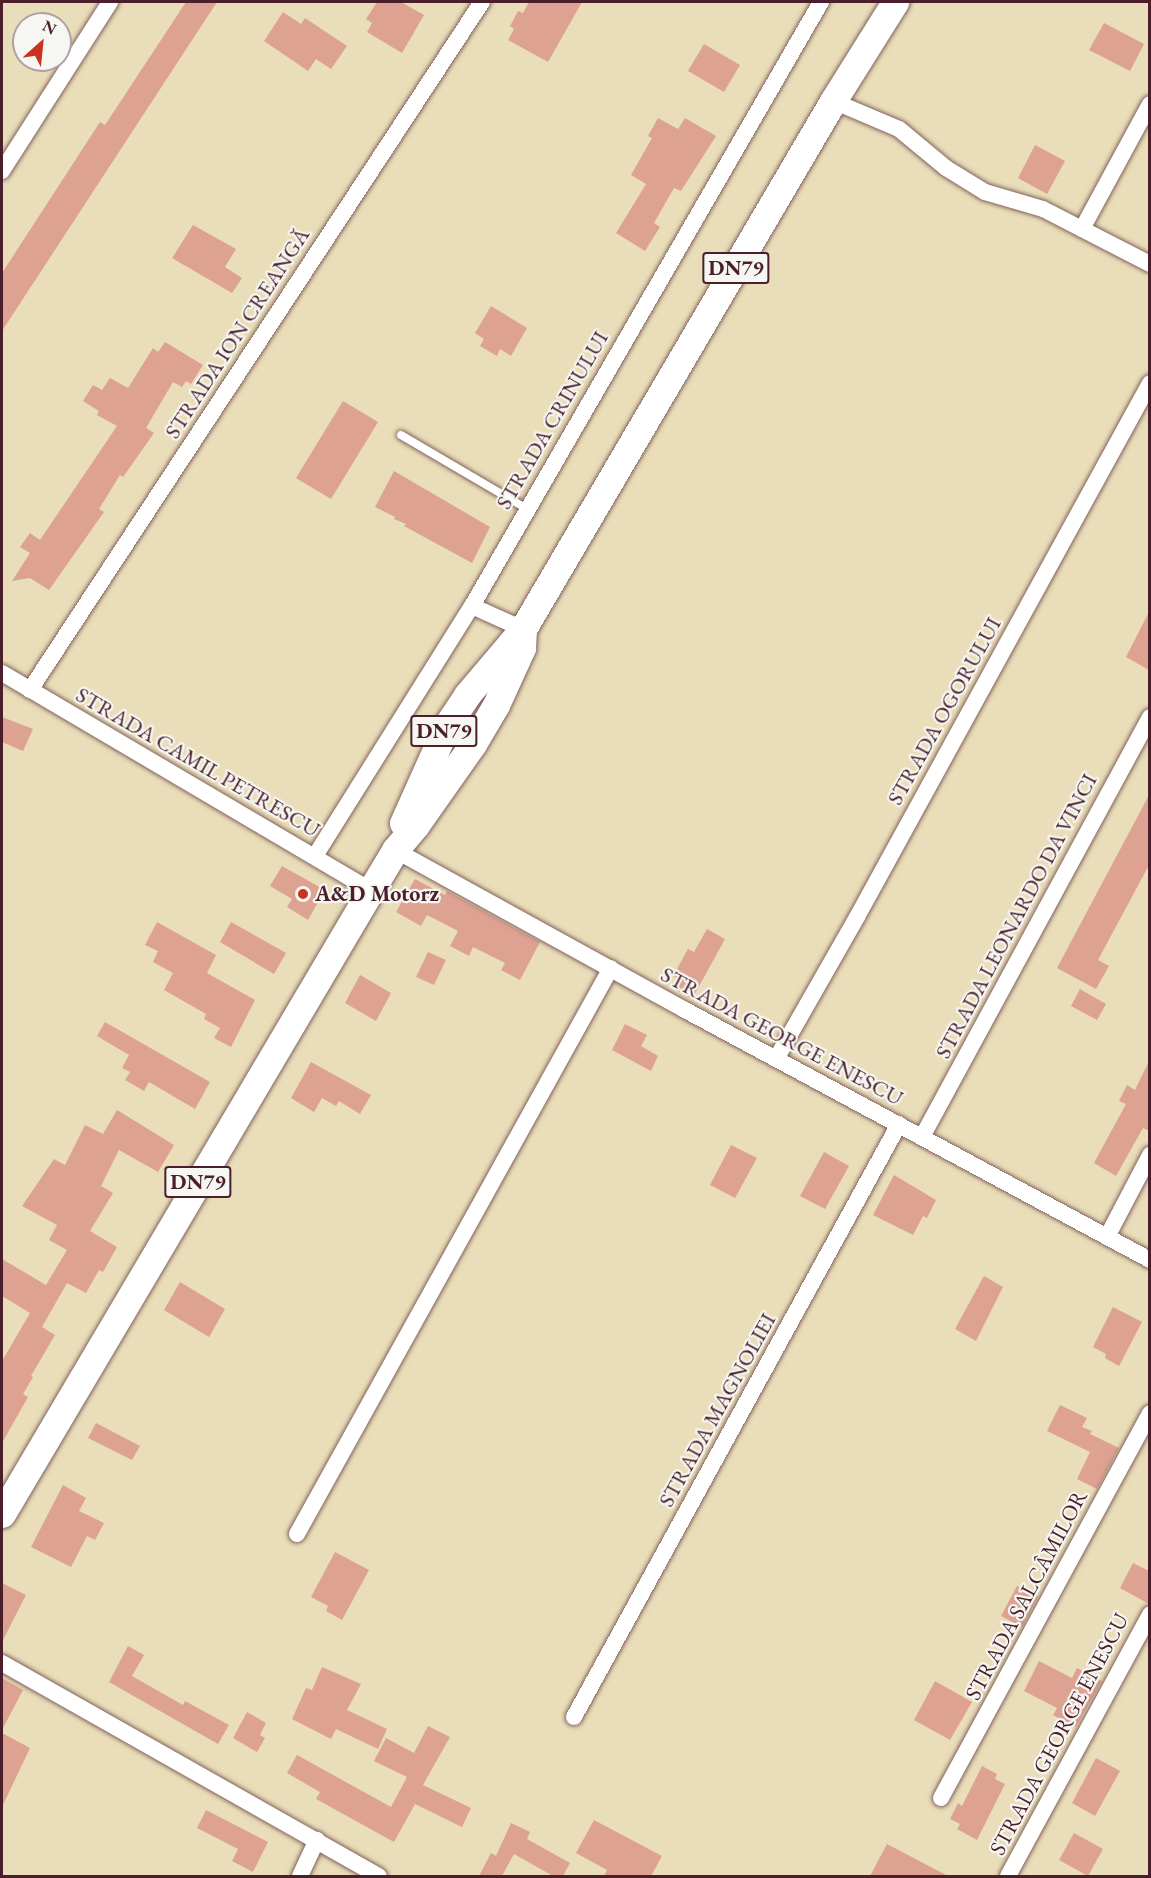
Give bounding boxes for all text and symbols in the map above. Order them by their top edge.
north arrow [12,12,72,72]
text: N [39,15,60,40]
street label: STRADA ION CREANGĂ [159,223,315,443]
road number: DN79 [702,250,771,286]
street label: STRADA CRINULUI [490,326,614,514]
street label: STRADA OGORULUI [881,613,1007,809]
street label: STRADA CAMIL PETRESCU [71,681,325,843]
road number: DN79 [410,713,478,749]
street label: STRADA LEONARDO DA VINCI [930,769,1102,1063]
place label: A&D Motorz [315,881,439,907]
marker: A&D Motorz [296,887,310,901]
street label: STRADA GEORGE ENESCU [656,961,908,1111]
road number: DN79 [164,1164,232,1200]
street label: STRADA MAGNOLIEI [653,1309,781,1511]
street label: STRADA SALCÂMILOR [959,1485,1093,1705]
street label: STRADA GEORGE ENESCU [984,1608,1134,1860]

